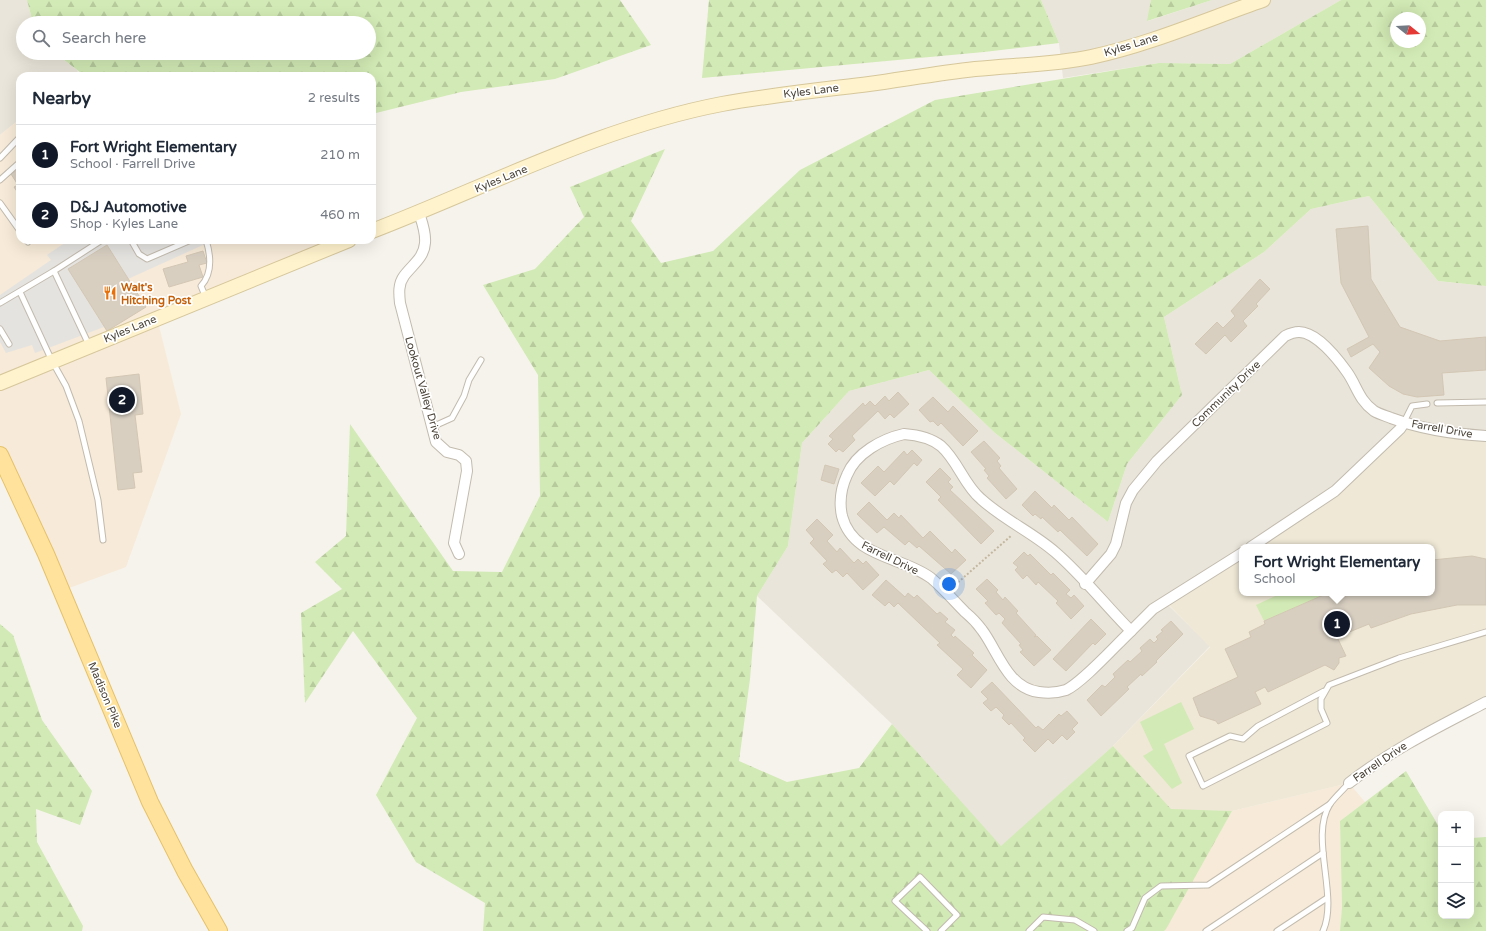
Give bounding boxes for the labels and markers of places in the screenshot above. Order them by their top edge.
place label: Walt's Hitching Post [121,281,192,308]
restaurant icon: Walt's Hitching Post [102,285,118,301]
pin: 2 [109,385,135,415]
pin: 1 [1324,609,1350,639]

